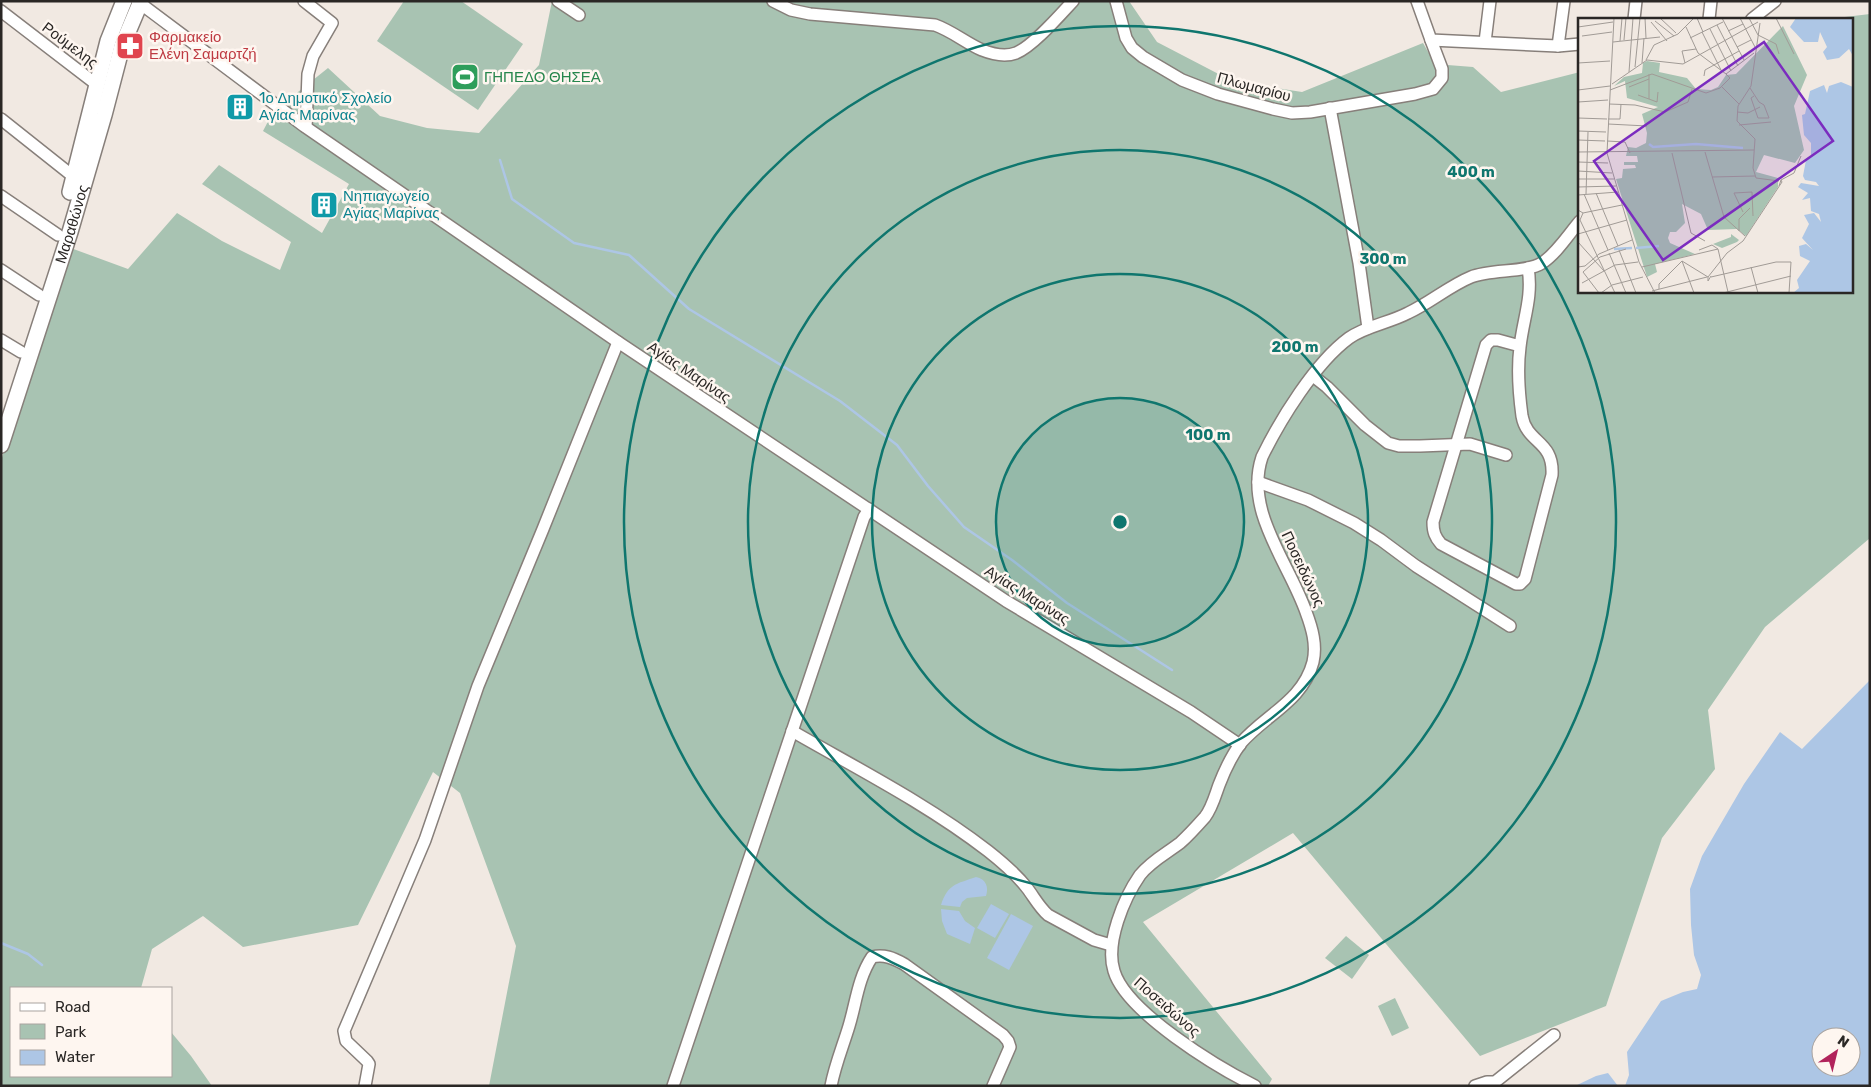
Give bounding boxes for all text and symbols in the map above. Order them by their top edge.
street label: Ρούμελης [39,18,101,72]
inset map [1578,18,1854,292]
place label: Φαρμακείο Ελένη Σαμαρτζή [149,28,257,63]
pharmacy icon: Φαρμακείο Ελένη Σαμαρτζή [115,31,145,61]
sports icon: ΓΗΠΕΔΟ ΘΗΣΕΑ [450,62,480,92]
place label: ΓΗΠΕΔΟ ΘΗΣΕΑ [484,68,601,86]
street label: Πλωμαρίου [1215,69,1293,105]
place label: 1ο Δημοτικό Σχολείο Αγίας Μαρίνας [259,89,392,124]
building icon: 1ο Δημοτικό Σχολείο Αγίας Μαρίνας [225,92,255,122]
text: 400 m [1447,163,1495,181]
street label: Μαραθώνος [51,183,92,266]
place label: Νηπιαγωγείο Αγίας Μαρίνας [343,187,440,222]
building icon: Νηπιαγωγείο Αγίας Μαρίνας [309,190,339,220]
text: 300 m [1359,250,1407,268]
street label: Αγίας Μαρίνας [644,338,734,406]
text: 200 m [1271,338,1319,356]
text: 100 m [1186,426,1230,444]
centre of rings [1111,513,1129,531]
street label: Ποσειδώνος [1278,528,1328,610]
street label: Αγίας Μαρίνας [981,562,1073,628]
street label: Ποσειδώνος [1130,973,1204,1041]
legend [10,987,172,1077]
text: Road [55,998,91,1016]
text: Park [55,1023,86,1041]
north arrow [1811,1027,1861,1077]
text: N [1834,1032,1852,1052]
text: Water [55,1048,95,1066]

